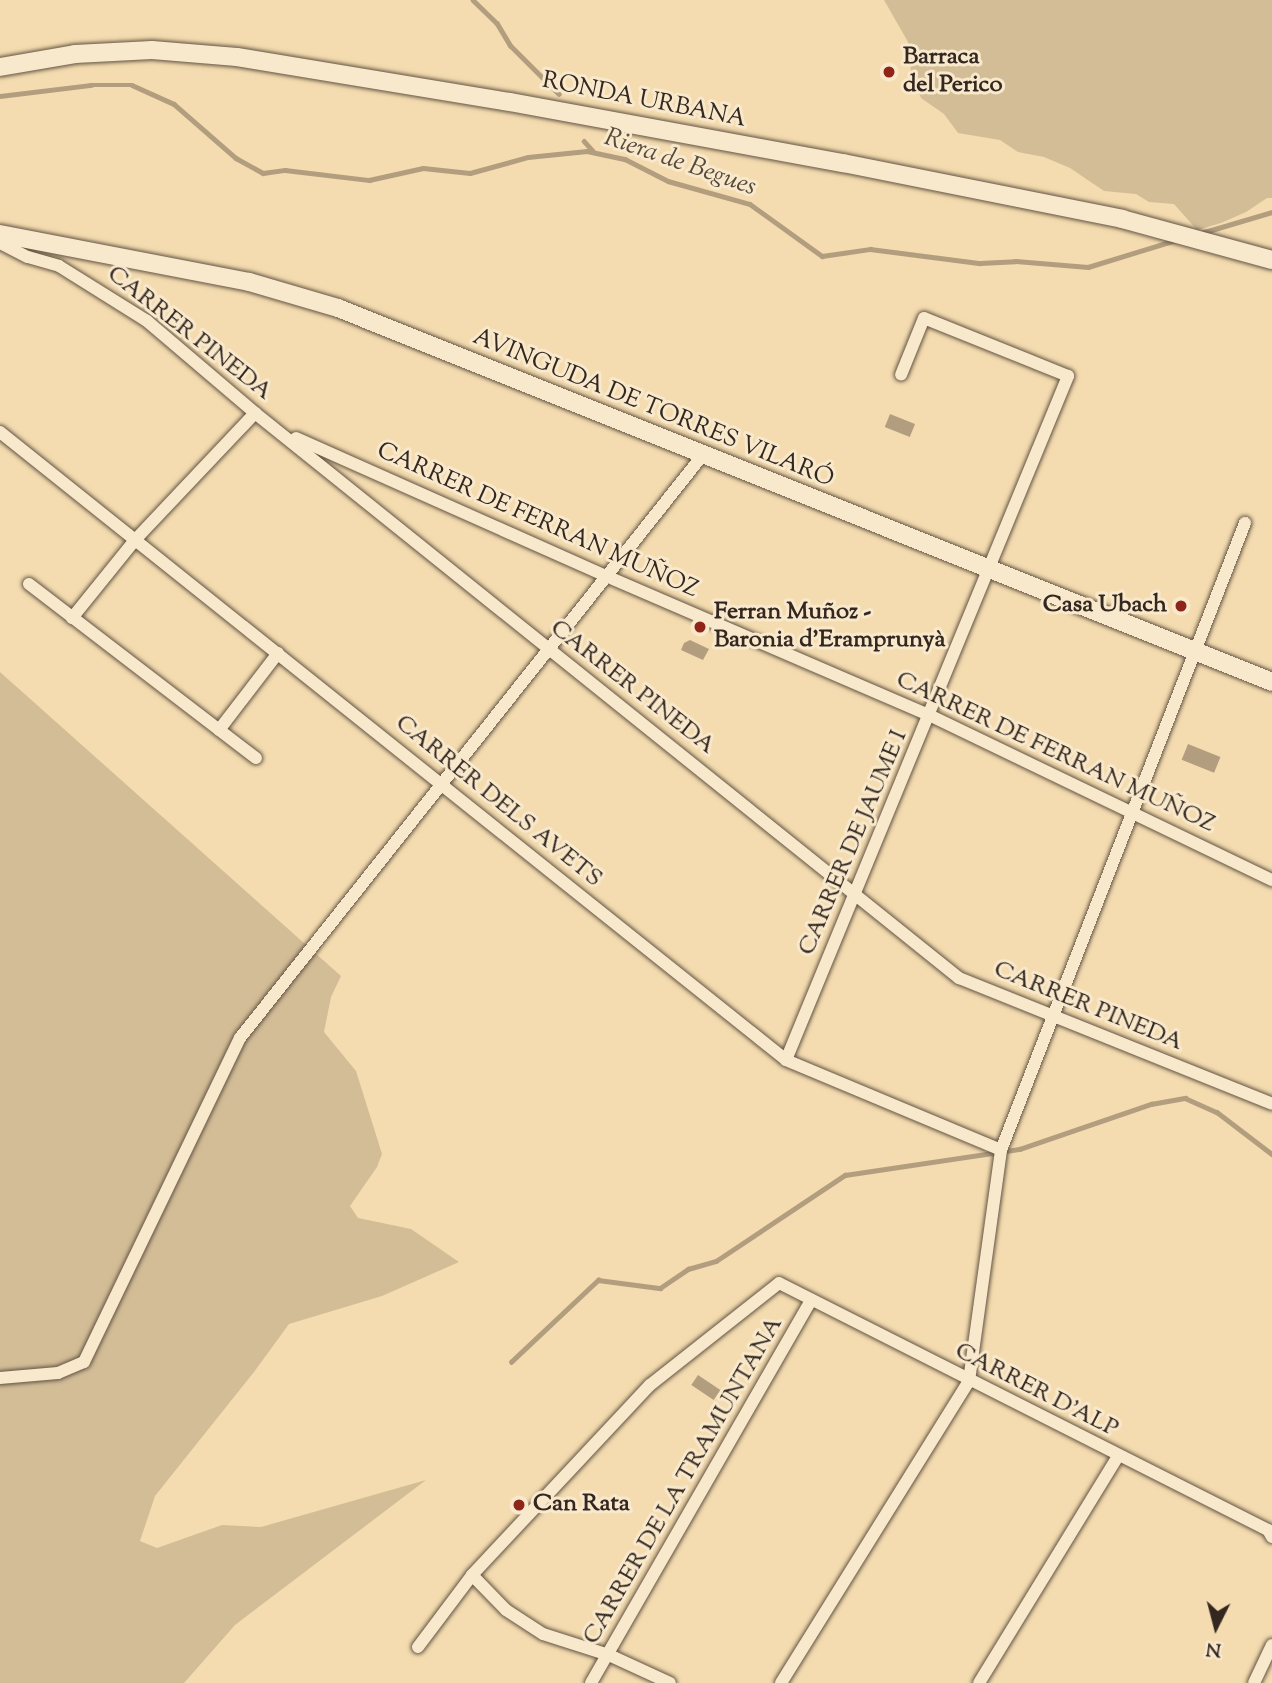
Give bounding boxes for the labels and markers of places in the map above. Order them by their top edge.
place label: Barraca del Perico [903,44,1003,100]
marker: Barraca del Perico [881,64,897,80]
place label: Casa Ubach [1043,592,1167,620]
marker: Casa Ubach [1173,598,1189,614]
place label: Ferran Muñoz - Baronia d'Eramprunyà [714,599,946,655]
marker: Ferran Muñoz - Baronia d'Eramprunyà [692,619,708,635]
place label: Can Rata [533,1491,630,1519]
marker: Can Rata [511,1497,527,1513]

